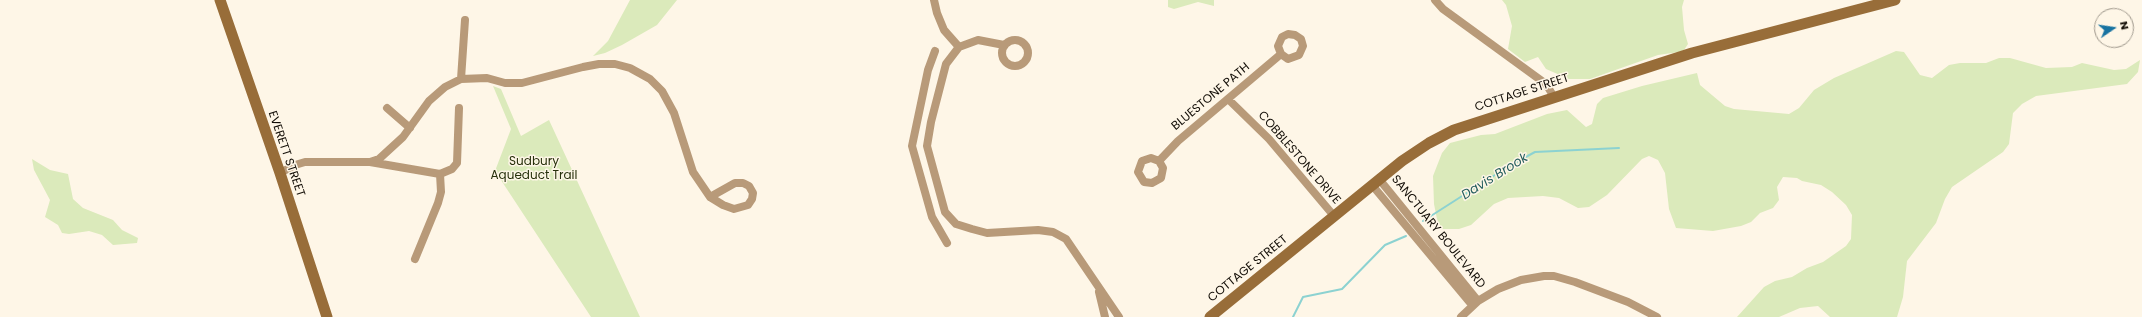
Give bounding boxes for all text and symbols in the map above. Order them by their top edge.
north arrow [2094,8,2134,48]
text: N [2116,20,2133,31]
street label: BLUESTONE PATH [1169,60,1253,134]
street label: COTTAGE STREET [1473,71,1571,115]
street label: EVERETT STREET [265,109,307,199]
street label: COBBLESTONE DRIVE [1255,109,1343,207]
water label: Davis Brook [1459,150,1531,204]
park label: Sudbury Aqueduct Trail [491,155,577,183]
street label: SANCTUARY BOULEVARD [1388,173,1488,291]
street label: COTTAGE STREET [1205,233,1291,305]

